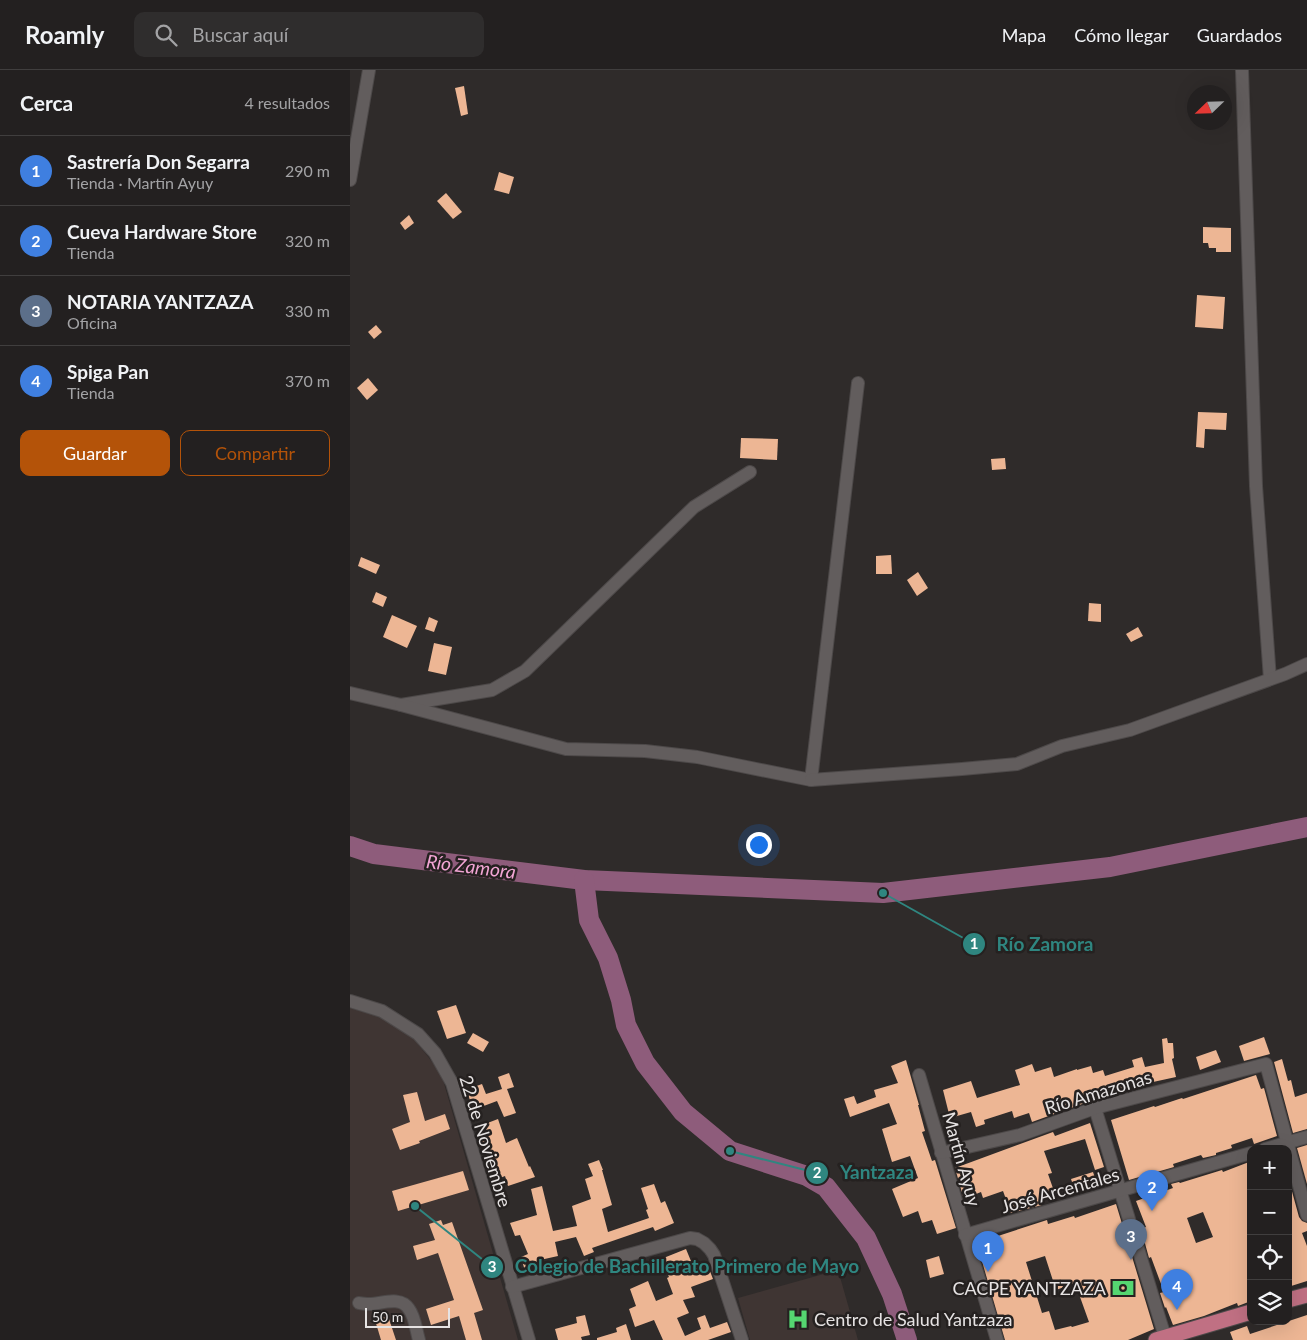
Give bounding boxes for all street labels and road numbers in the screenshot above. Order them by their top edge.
street label: Río Amazonas [1042,1065,1154,1119]
street label: 22 de Noviembre [455,1072,517,1210]
street label: Martín Ayuy [938,1109,986,1209]
street label: José Arcentales [998,1163,1122,1217]

